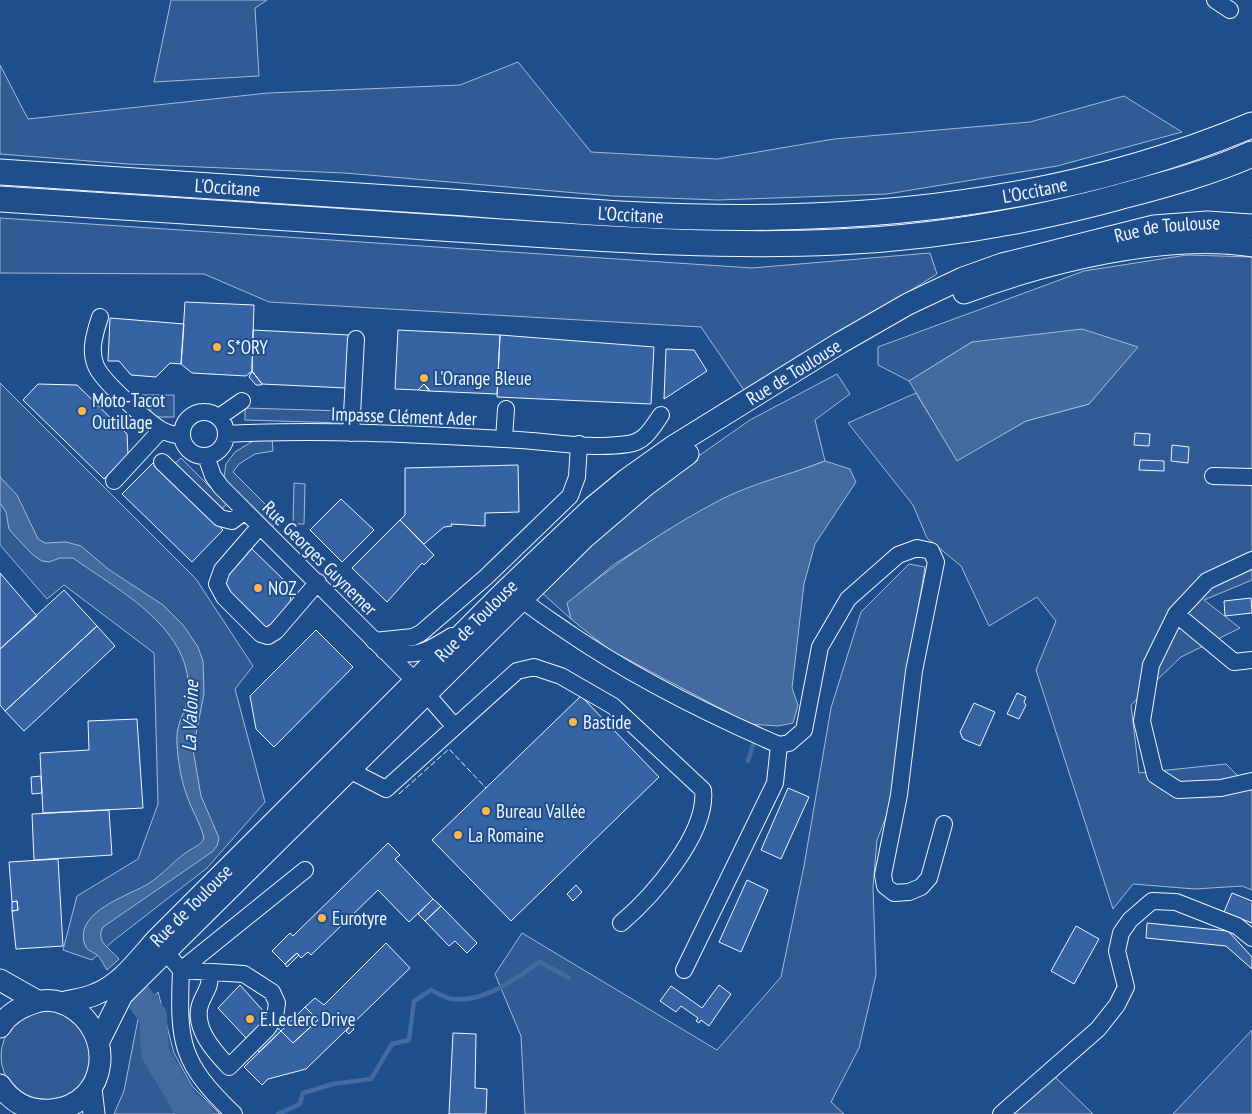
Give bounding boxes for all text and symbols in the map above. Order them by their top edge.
street label: L'Occitane [1000,172,1070,208]
street label: L'Occitane [194,173,261,201]
street label: L'Occitane [597,201,664,228]
street label: Rue de Toulouse [1112,210,1221,248]
street label: Rue de Toulouse [742,333,845,410]
place label: S*ORY [227,335,268,359]
marker: S*ORY [211,341,223,353]
place label: L'Orange Bleue [434,366,532,390]
marker: L'Orange Bleue [418,372,430,384]
place label: Moto-Tacot Outillage [92,388,166,434]
street label: Impasse Clément Ader [331,401,478,431]
marker: Moto-Tacot Outillage [76,405,88,417]
street label: Rue Georges Guynemer [258,496,383,621]
street label: Rue de Toulouse [429,574,522,667]
place label: NOZ [268,576,297,600]
marker: NOZ [252,582,264,594]
water label: La Valoine [176,678,204,752]
place label: Bastide [583,710,632,734]
marker: Bastide [567,716,579,728]
place label: Bureau Vallée [496,799,586,823]
marker: Bureau Vallée [480,805,492,817]
place label: La Romaine [468,823,544,847]
marker: La Romaine [452,829,464,841]
street label: Rue de Toulouse [144,859,237,952]
place label: Eurotyre [332,906,387,930]
marker: Eurotyre [316,912,328,924]
place label: E.Leclerc Drive [260,1007,356,1031]
marker: E.Leclerc Drive [244,1013,256,1025]

